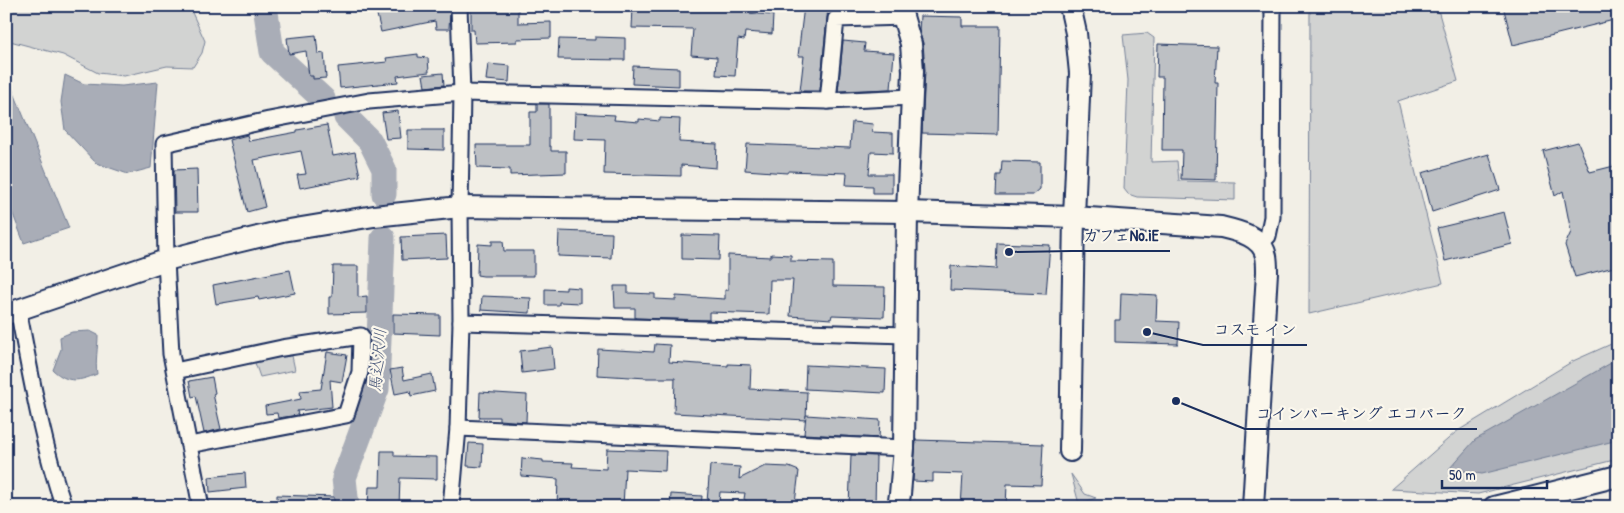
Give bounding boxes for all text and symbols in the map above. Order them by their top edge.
callout: カフェNo.iE [1072,220,1170,251]
text: カフェNo.iE [1083,224,1160,246]
callout: コスモ イン [1203,314,1307,345]
text: コスモ イン [1213,318,1297,340]
water label: 馬込沢川 [363,327,391,393]
callout: コインパーキング エコパーク [1245,398,1477,429]
text: コインパーキング エコパーク [1255,402,1467,424]
scale bar [1442,458,1546,490]
text: 50 m [1449,464,1476,485]

